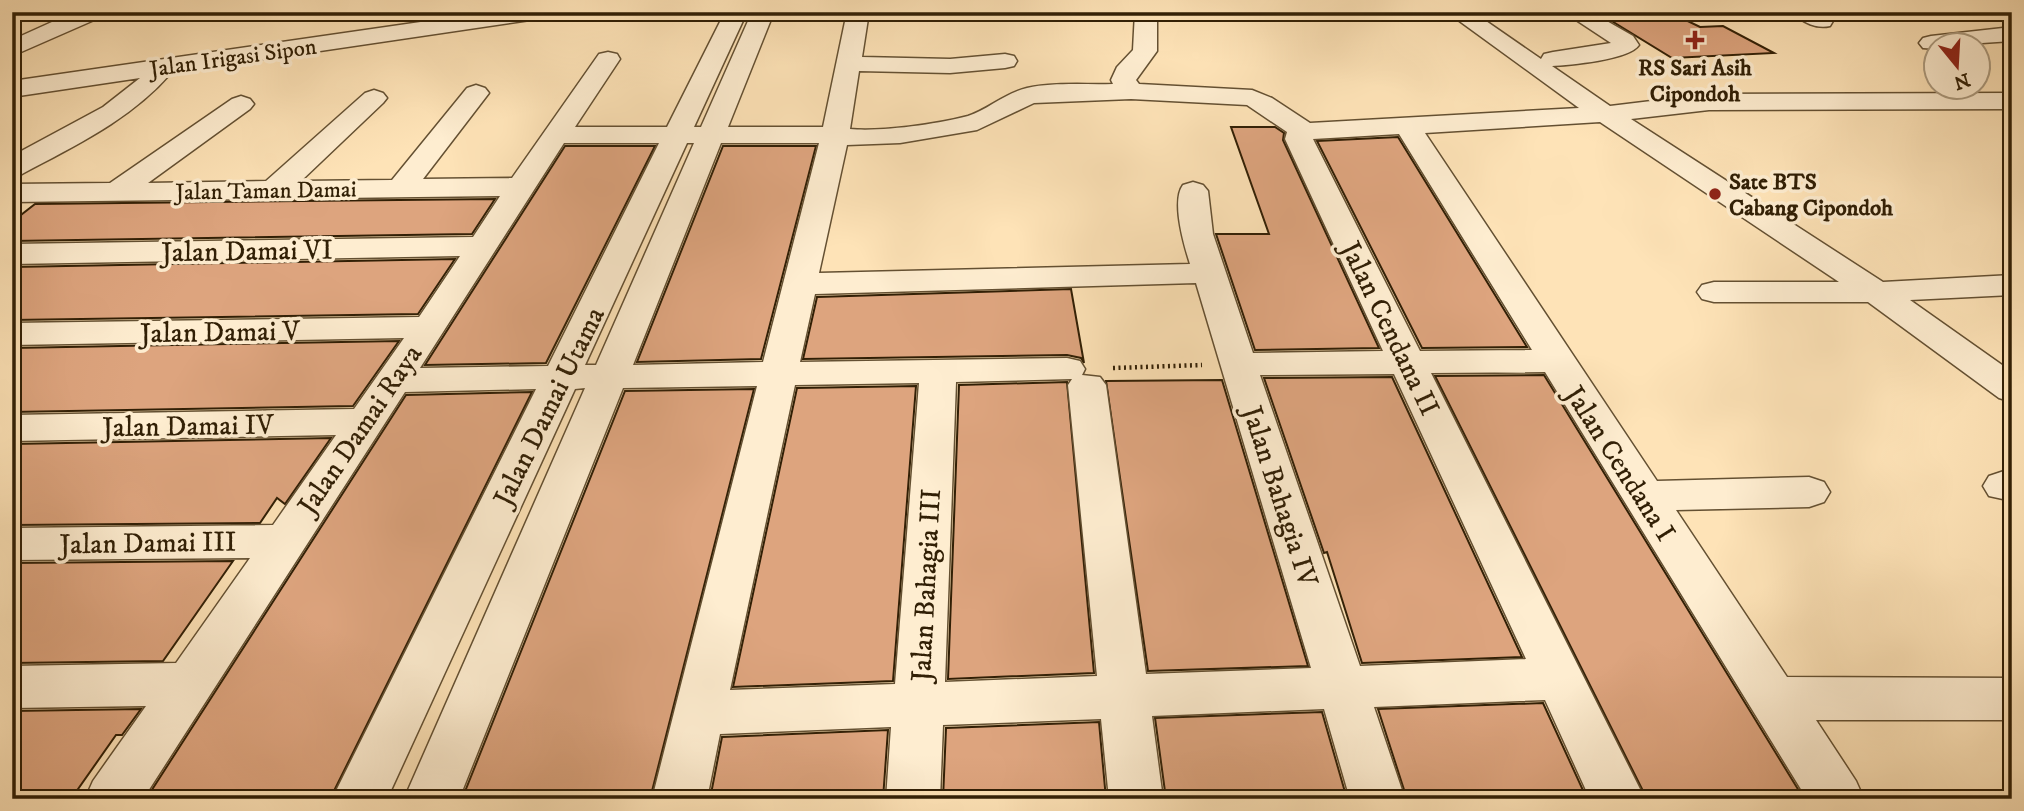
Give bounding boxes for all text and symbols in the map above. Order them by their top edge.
marker: RS Sari Asih Cipondoh [1685,30,1705,50]
street label: Jalan Irigasi Sipon [146,32,319,85]
north arrow [1923,32,1993,102]
place label: RS Sari Asih Cipondoh [1638,54,1753,109]
text: N [1950,67,1973,94]
place label: Sate BTS Cabang Cipondoh [1729,168,1894,223]
street label: Jalan Taman Damai [173,175,357,208]
marker: Sate BTS Cabang Cipondoh [1707,186,1723,202]
street label: Jalan Damai VI [158,233,333,271]
street label: Jalan Cendana II [1331,233,1447,422]
street label: Jalan Damai Utama [485,301,613,515]
street label: Jalan Damai V [137,314,302,351]
street label: Jalan Damai Raya [289,338,430,524]
street label: Jalan Cendana I [1555,377,1683,548]
street label: Jalan Bahagia IV [1233,399,1326,592]
street label: Jalan Damai IV [99,407,275,446]
street label: Jalan Bahagia III [904,488,949,685]
street label: Jalan Damai III [56,524,237,563]

